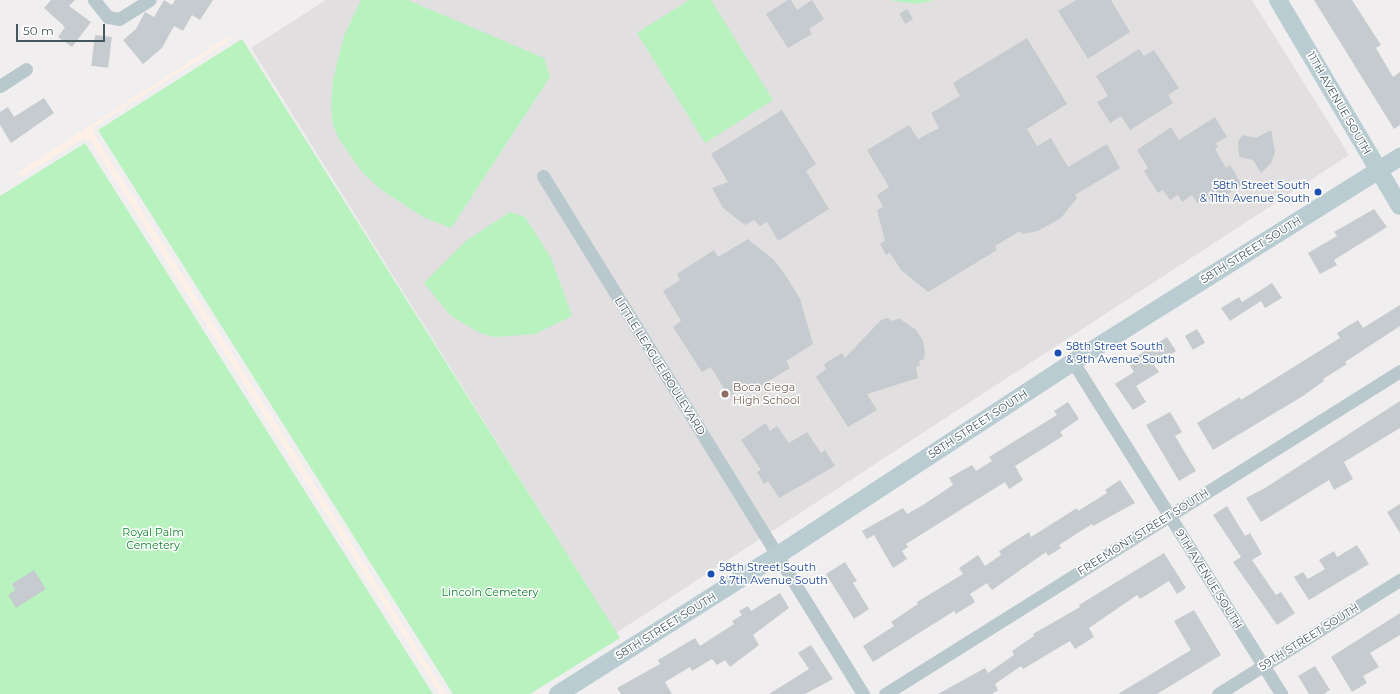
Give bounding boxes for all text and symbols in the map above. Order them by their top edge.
scale bar [18,16,107,42]
text: 50 m [23,23,54,38]
street label: 11TH AVENUE SOUTH [1304,49,1374,157]
place label: 58th Street South & 11th Avenue South [1200,179,1310,205]
marker: 58th Street South & 11th Avenue South [1313,187,1323,197]
street label: 58TH STREET SOUTH [1198,214,1304,286]
street label: LITTLE LEAGUE BOULEVARD [612,294,708,438]
place label: 58th Street South & 9th Avenue South [1066,340,1175,366]
marker: 58th Street South & 9th Avenue South [1053,348,1063,358]
place label: Boca Ciega High School [733,381,800,407]
street label: 58TH STREET SOUTH [926,387,1030,461]
marker: Boca Ciega High School [720,389,730,399]
street label: FREEMONT STREET SOUTH [1075,486,1211,578]
park label: Royal Palm Cemetery [122,526,184,552]
street label: 9TH AVENUE SOUTH [1173,527,1245,631]
place label: 58th Street South & 7th Avenue South [719,561,828,587]
marker: 58th Street South & 7th Avenue South [706,569,716,579]
park label: Lincoln Cemetery [442,585,538,599]
street label: 58TH STREET SOUTH [613,590,719,662]
street label: 59TH STREET SOUTH [1257,601,1361,673]

